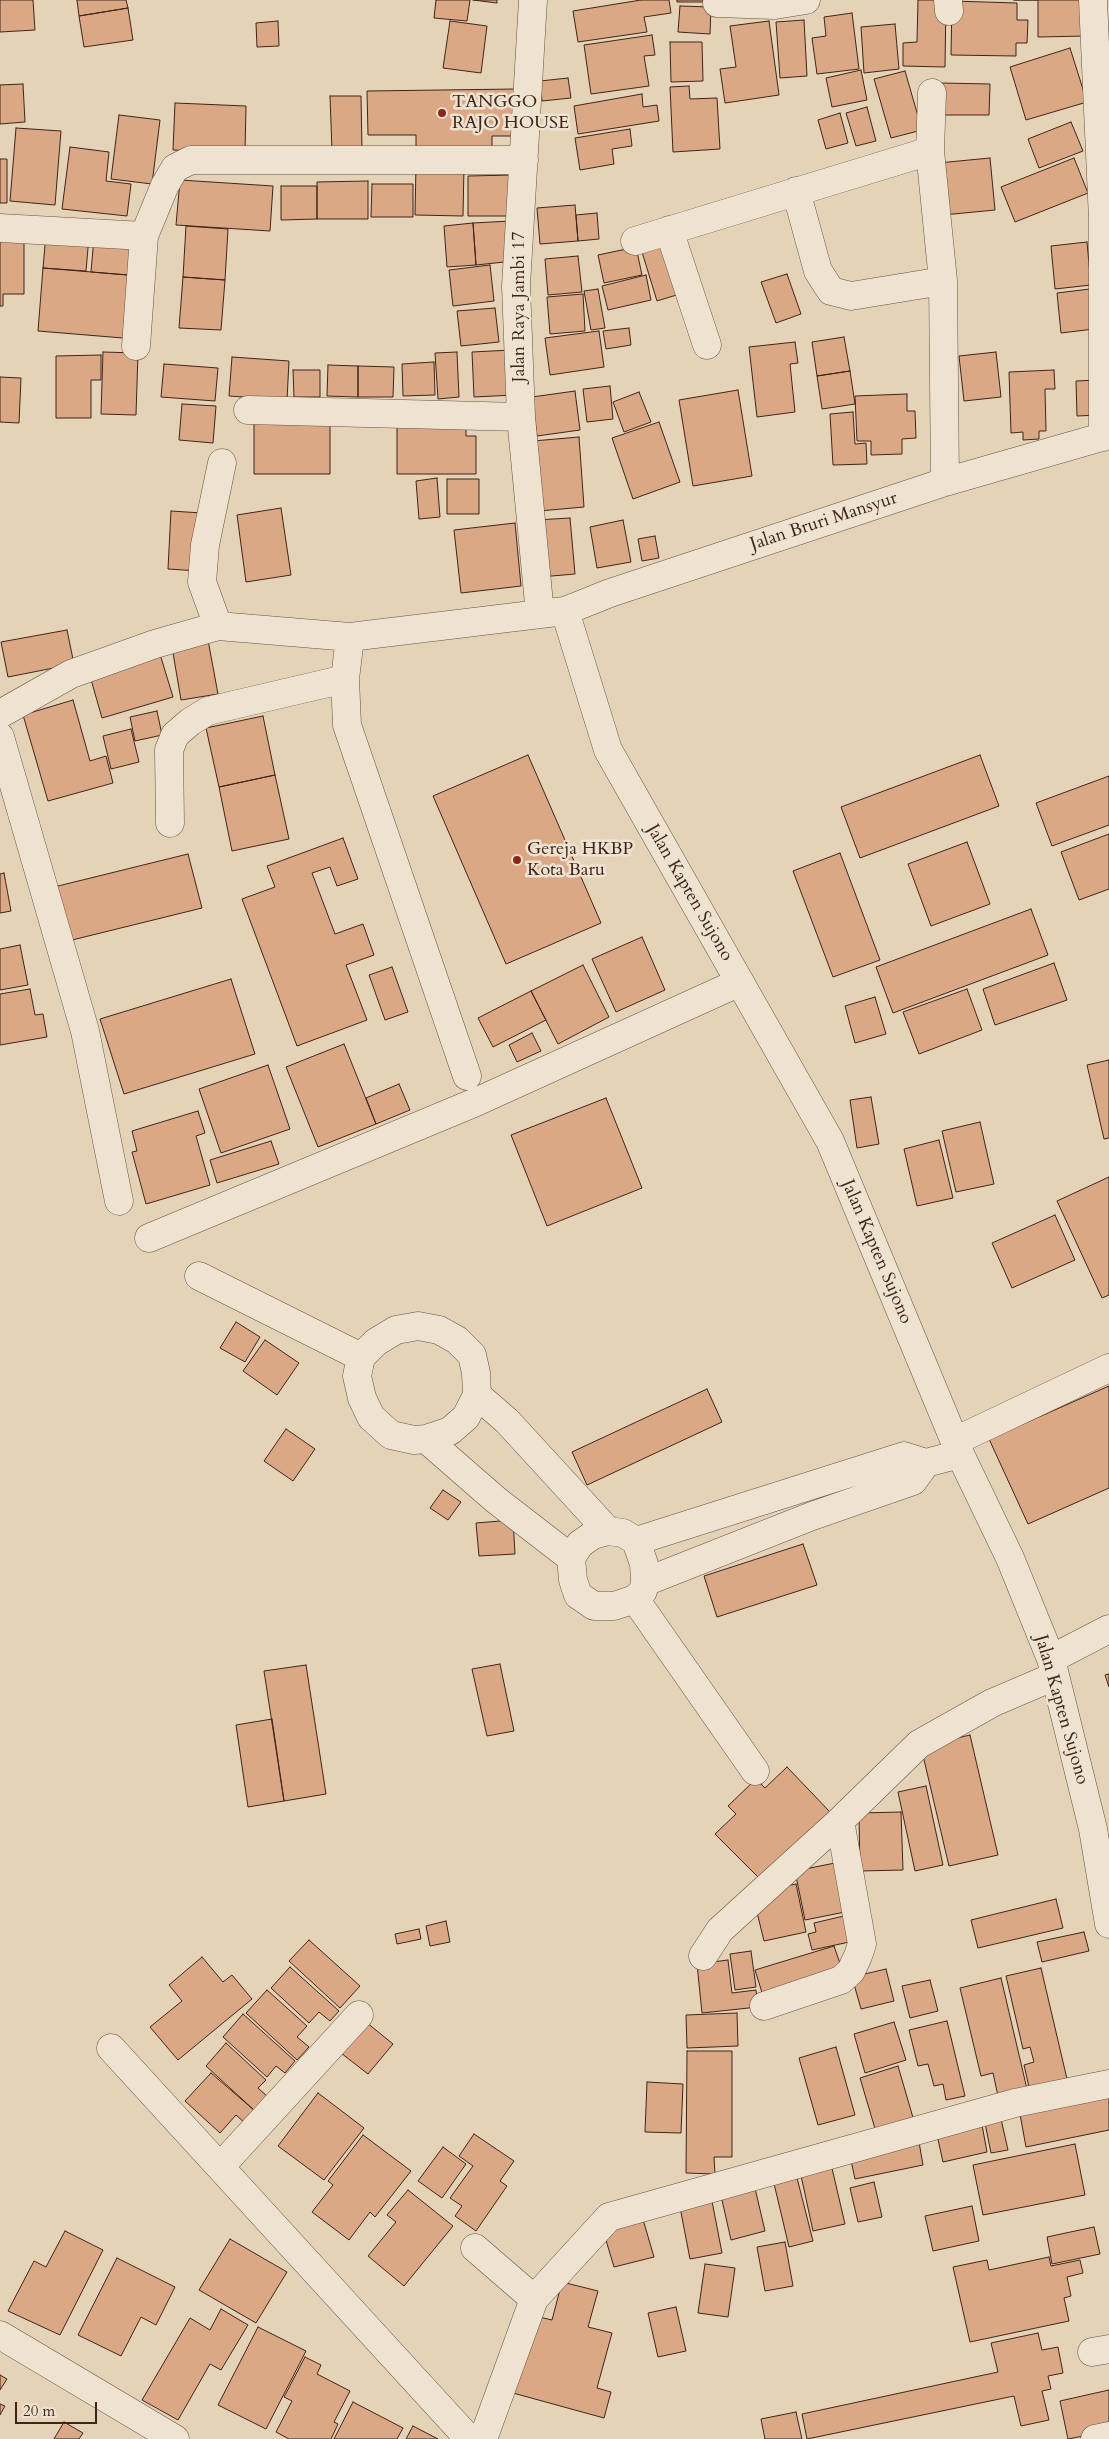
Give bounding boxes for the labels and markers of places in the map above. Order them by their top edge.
place label: TANGGO RAJO HOUSE [452,92,569,134]
marker: TANGGO RAJO HOUSE [436,107,448,119]
place label: Gereja HKBP Kota Baru [527,839,633,882]
marker: Gereja HKBP Kota Baru [511,854,523,866]

